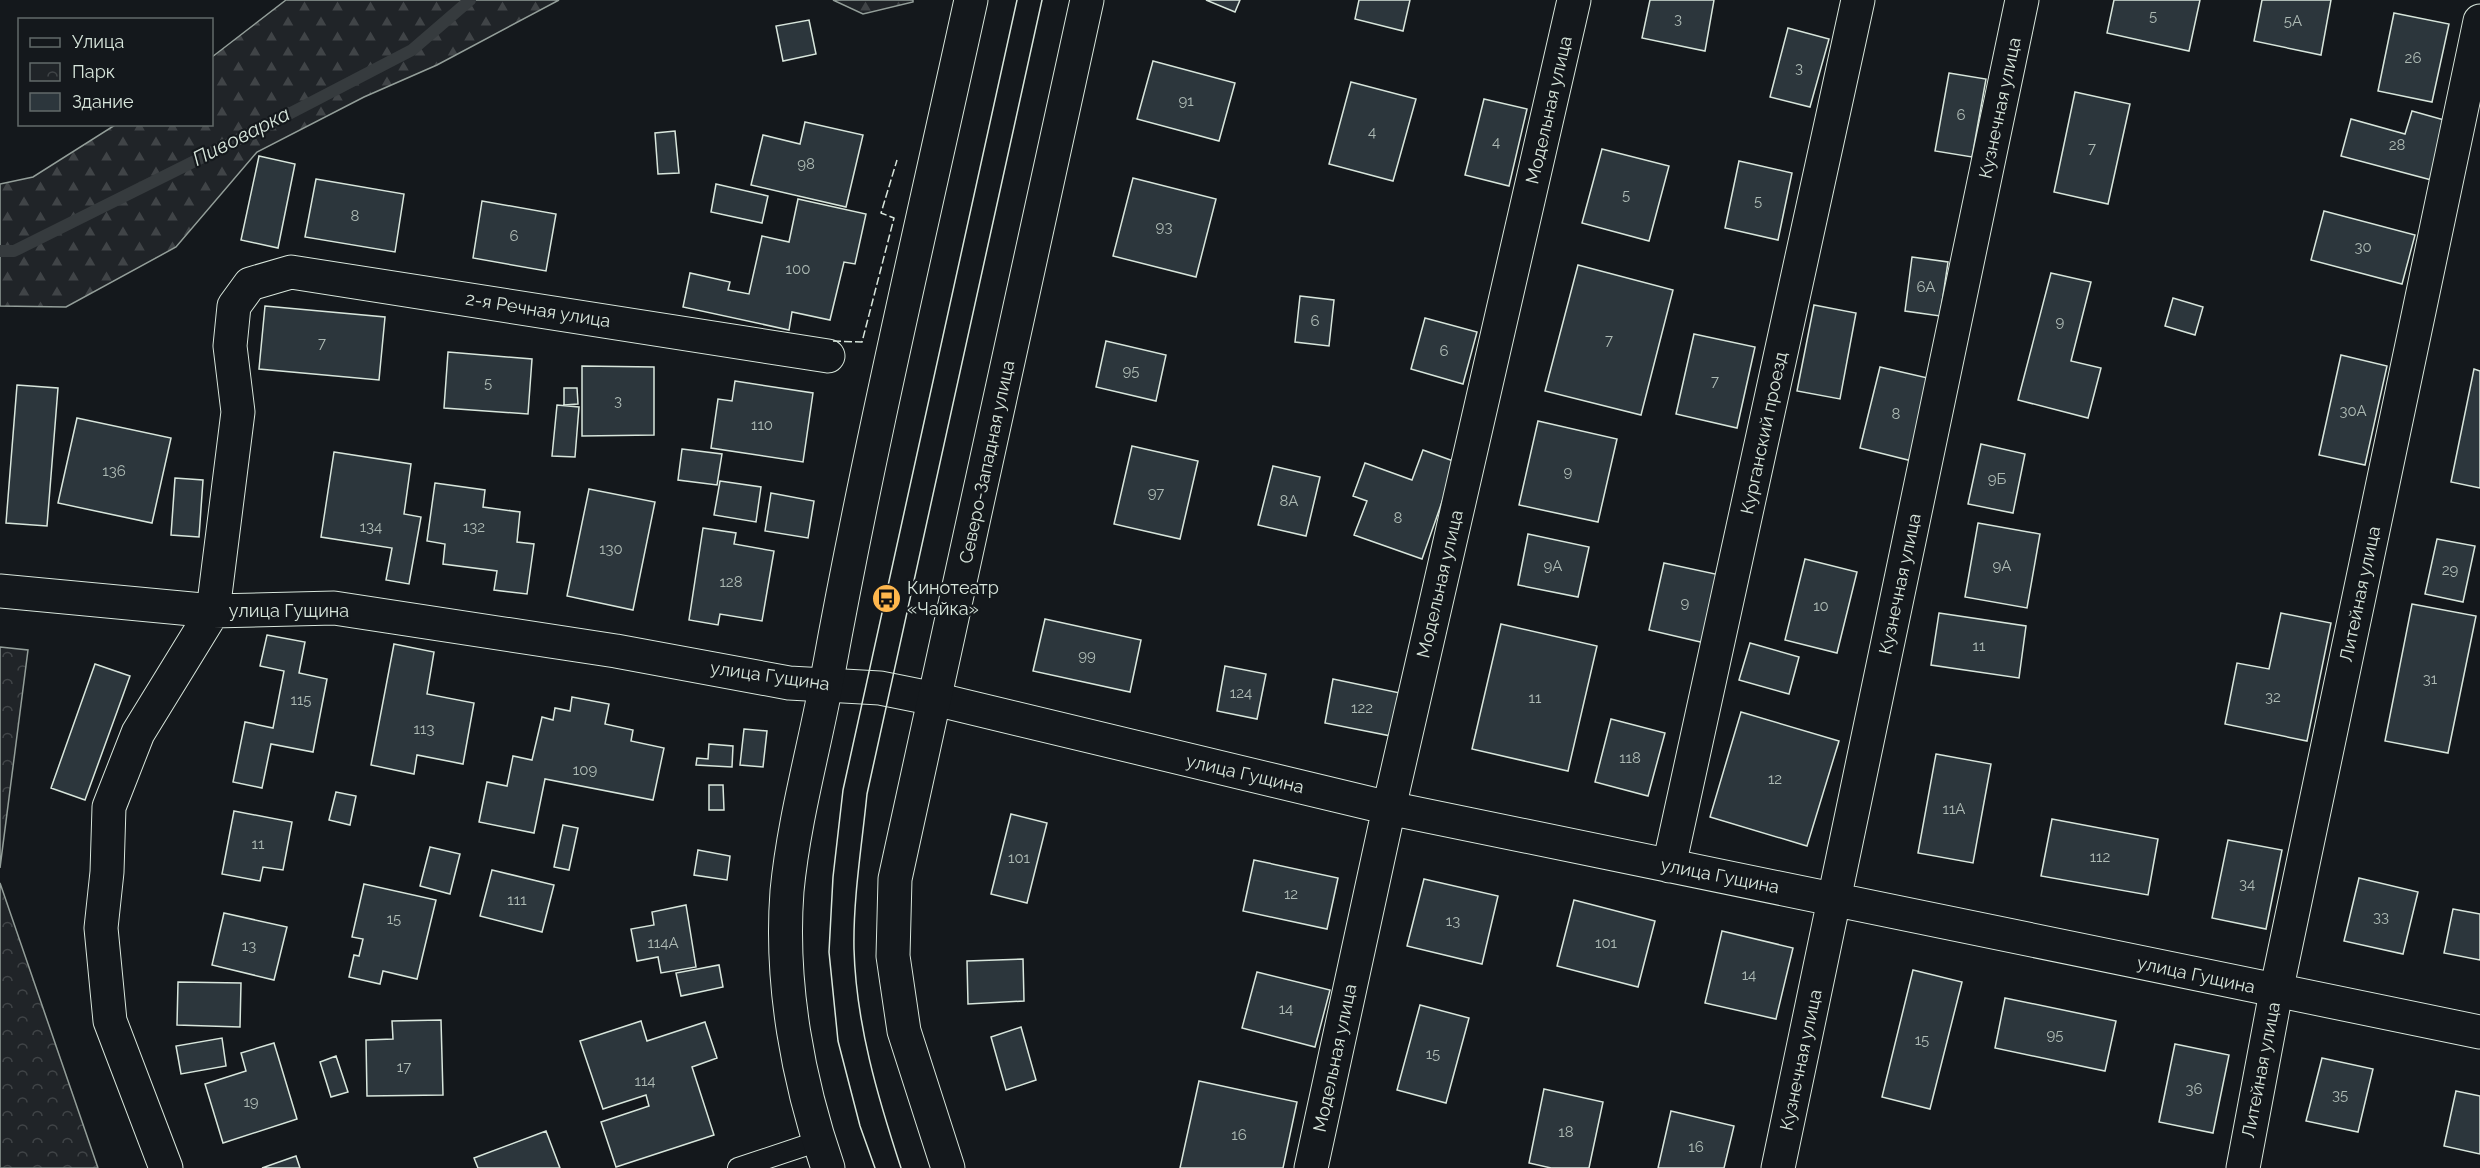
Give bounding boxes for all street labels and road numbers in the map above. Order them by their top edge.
street label: Модельная улица [1521,34,1576,186]
street label: Кузнечная улица [1974,35,2025,180]
street label: 2-я Речная улица [464,288,612,331]
street label: Курганский проезд [1736,350,1791,516]
street label: Северо-Западная улица [955,358,1018,565]
street label: Модельная улица [1412,508,1467,660]
street label: Кузнечная улица [1874,511,1925,656]
street label: Литейная улица [2335,524,2384,664]
street label: улица Гущина [229,600,349,621]
street label: улица Гущина [709,657,831,694]
street label: улица Гущина [1184,750,1306,797]
street label: улица Гущина [1659,854,1781,897]
street label: улица Гущина [2135,952,2257,997]
street label: Модельная улица [1309,982,1360,1134]
street label: Кузнечная улица [1775,987,1826,1132]
street label: Литейная улица [2237,1000,2284,1140]

